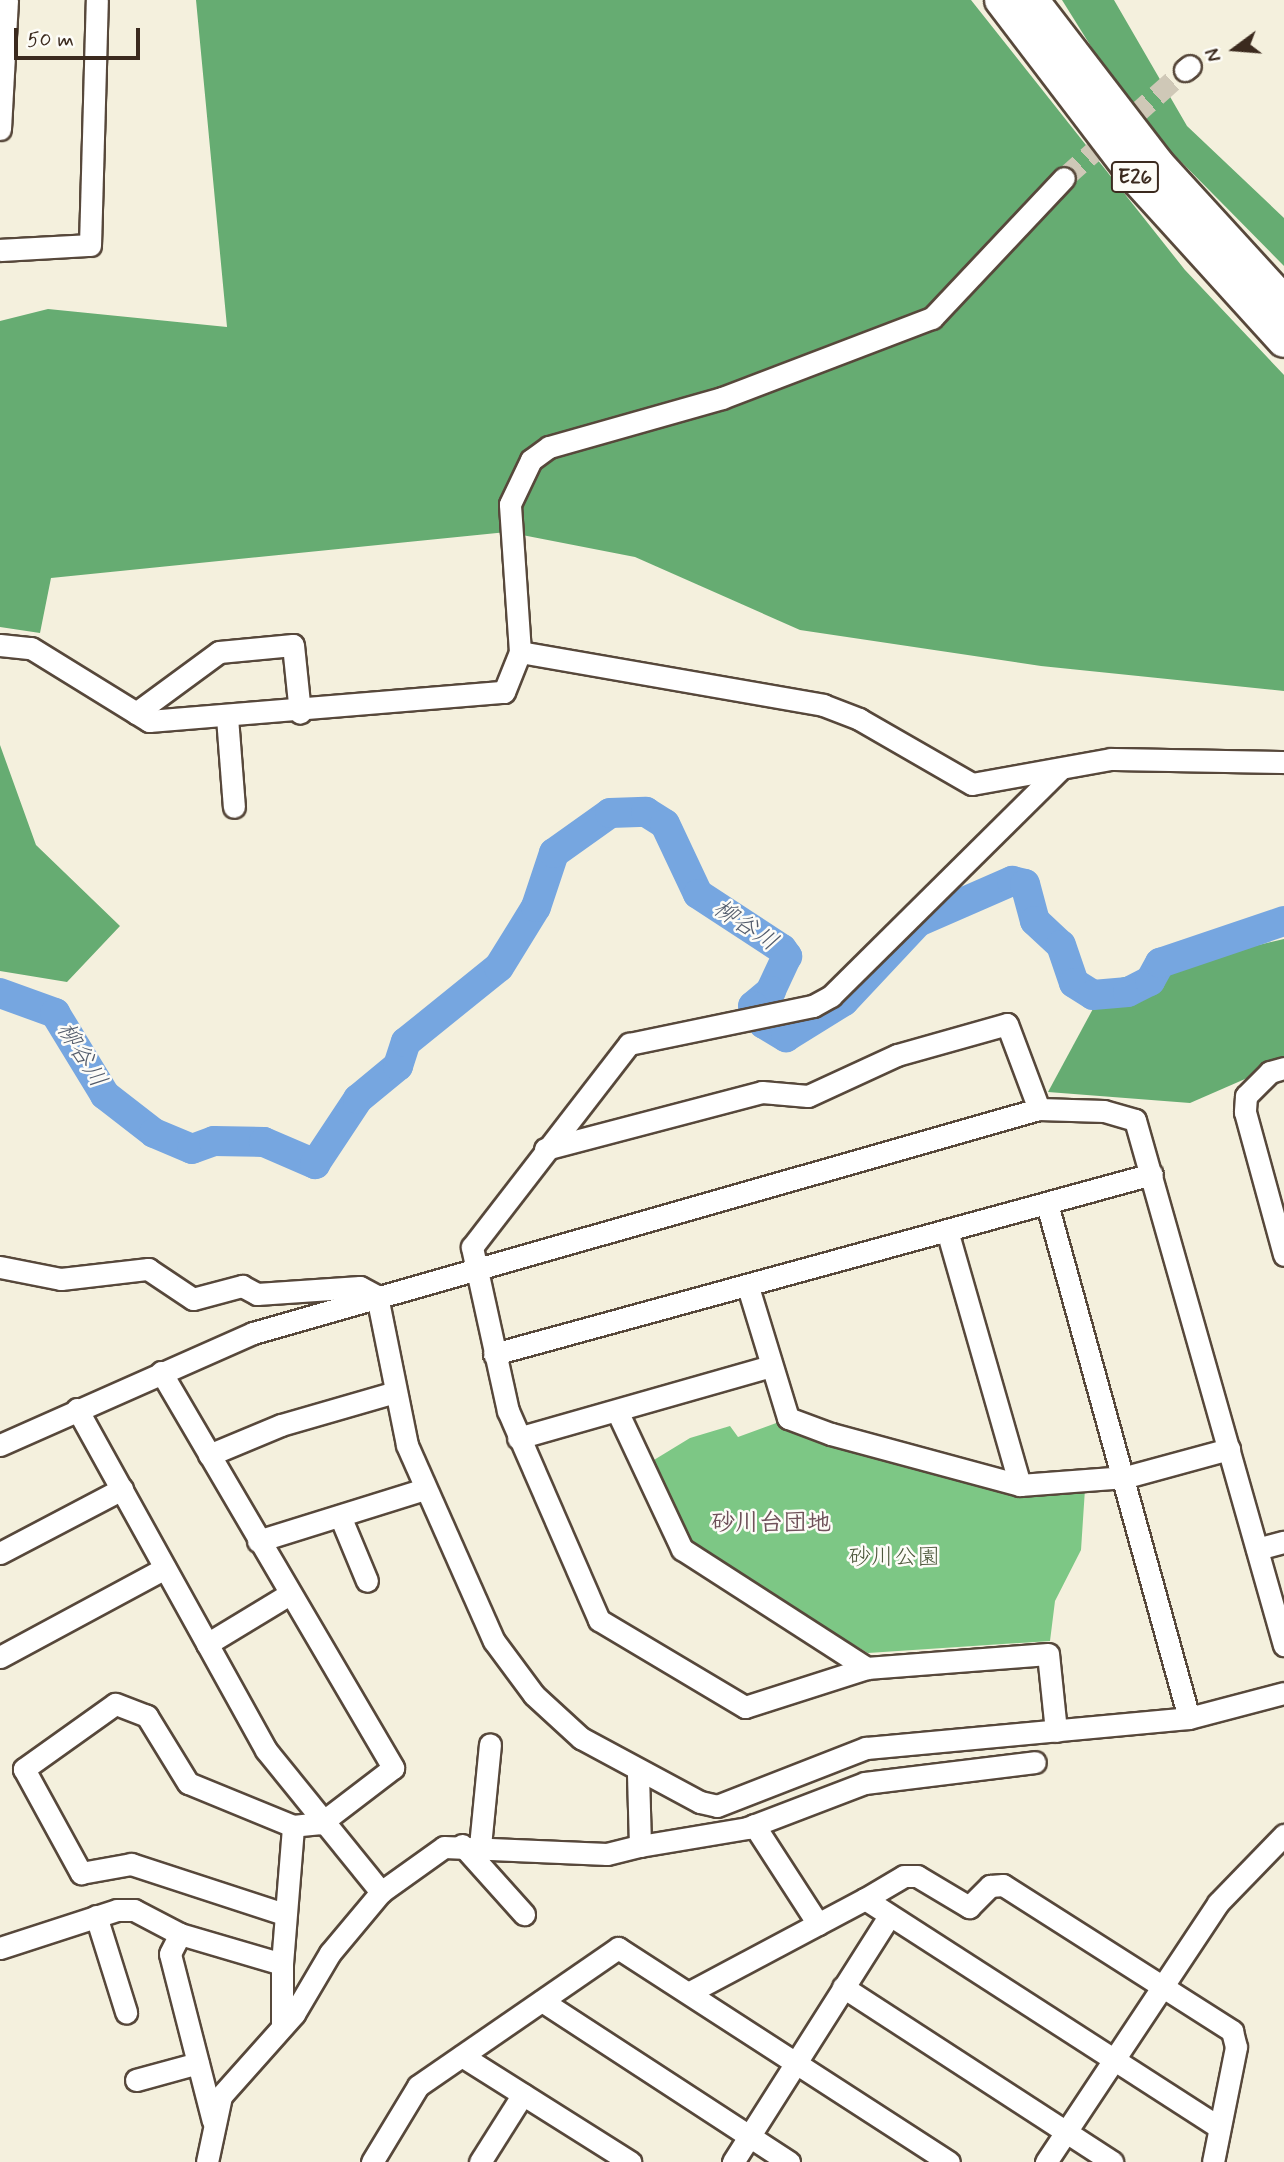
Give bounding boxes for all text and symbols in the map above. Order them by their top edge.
scale bar [18,14,144,58]
north arrow [1200,14,1270,84]
text: 50 m [27,26,74,54]
text: N [1201,45,1228,64]
road number: E26 [1110,160,1160,194]
water label: 柳谷川 [707,894,783,958]
water label: 柳谷川 [50,1017,112,1093]
district label: 砂川台団地 [711,1510,831,1538]
park label: 砂川公園 [848,1544,940,1572]

